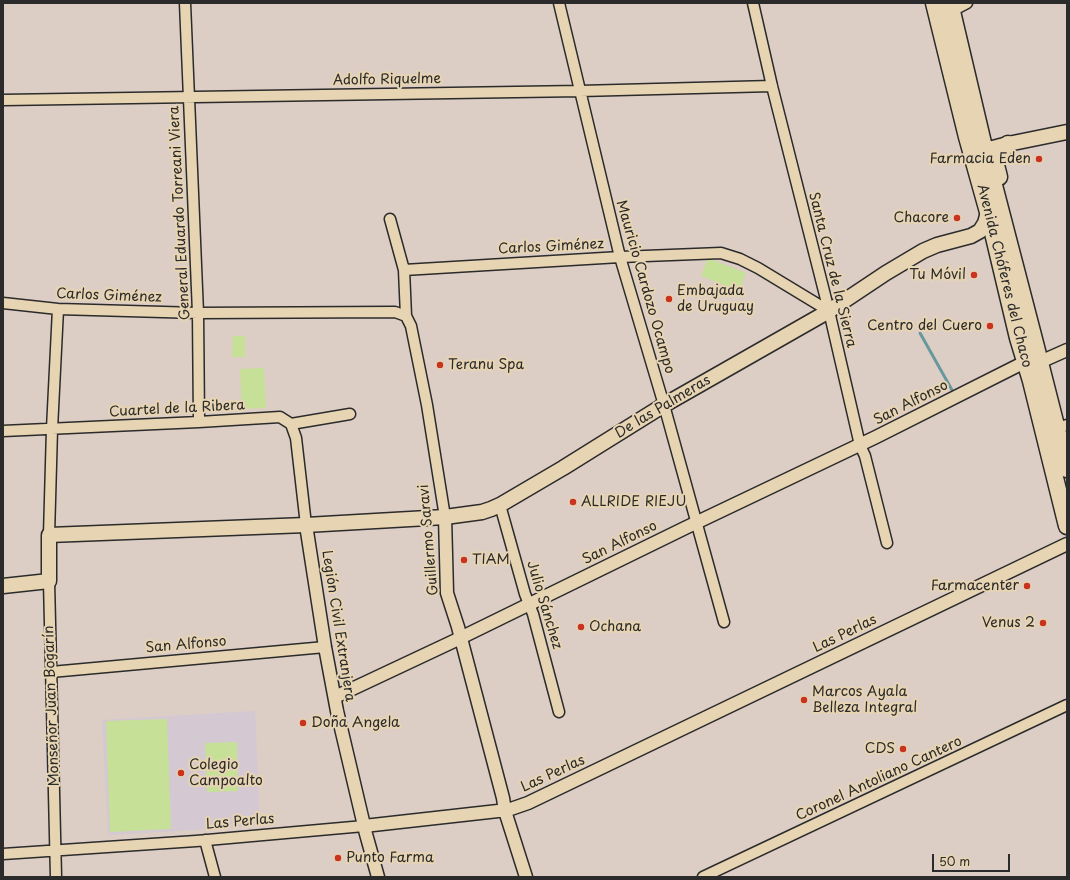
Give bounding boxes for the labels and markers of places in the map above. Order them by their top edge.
place label: Farmacia Eden [929,151,1031,167]
marker: Farmacia Eden [1034,154,1044,164]
place label: Chacore [893,210,949,226]
marker: Chacore [952,213,962,223]
place label: Tu Móvil [909,267,966,283]
marker: Tu Móvil [969,270,979,280]
place label: Embajada de Uruguay [677,283,754,316]
marker: Embajada de Uruguay [664,294,674,304]
place label: Centro del Cuero [867,318,982,334]
marker: Centro del Cuero [985,321,995,331]
place label: Teranu Spa [448,357,524,373]
marker: Teranu Spa [435,360,445,370]
place label: ALLRIDE RIEJU [581,494,686,510]
marker: ALLRIDE RIEJU [568,497,578,507]
place label: TIAM [472,552,510,568]
marker: TIAM [459,555,469,565]
place label: Farmacenter [931,578,1019,594]
marker: Farmacenter [1022,581,1032,591]
place label: Venus 2 [982,615,1035,631]
marker: Venus 2 [1038,618,1048,628]
place label: Ochana [589,619,641,635]
marker: Ochana [576,622,586,632]
place label: Marcos Ayala Belleza Integral [812,684,917,716]
marker: Marcos Ayala Belleza Integral [799,695,809,705]
place label: Doña Angela [311,715,400,731]
marker: Doña Angela [298,718,308,728]
place label: CDS [865,741,895,757]
marker: CDS [898,744,908,754]
place label: Colegio Campoalto [189,757,263,790]
marker: Colegio Campoalto [176,768,186,778]
place label: Punto Farma [346,850,434,866]
marker: Punto Farma [333,853,343,863]

